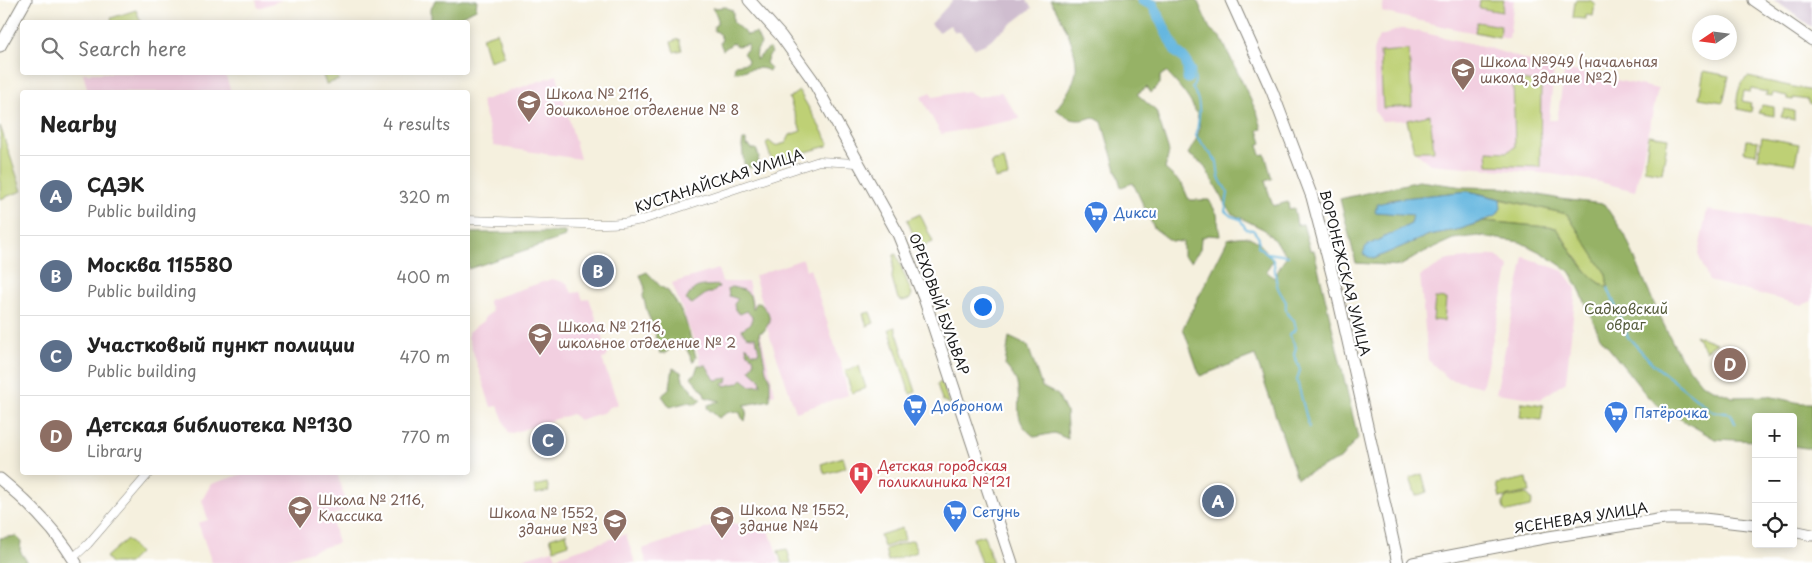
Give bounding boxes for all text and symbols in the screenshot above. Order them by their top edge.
north arrow [1692,15,1737,60]
search box [20,20,470,75]
icon: search [38,34,66,62]
text: Search here [78,34,187,62]
place label: Школа №949 (начальная школа, здание №2) [1480,51,1658,88]
school or university icon: Школа №949 (начальная школа, здание №2) [1450,57,1476,91]
place label: Школа № 2116, дошкольное отделение № 8 [546,83,739,120]
school or university icon: Школа № 2116, дошкольное отделение № 8 [516,89,542,123]
text: Nearby [40,107,117,139]
text: 4 results [383,111,450,135]
street label: КУСТАНАЙСКАЯ УЛИЦА [632,143,806,218]
text: СДЭК [87,170,144,198]
text: A [50,184,62,208]
text: 320 m [399,184,450,208]
street label: ВОРОНЕЖСКАЯ УЛИЦА [1315,188,1376,358]
text: Public building [87,198,197,222]
supermarket icon: Дикси [1083,200,1109,234]
place label: Дикси [1113,202,1157,223]
street label: ОРЕХОВЫЙ БУЛЬВАР [904,230,975,378]
text: Москва 115580 [87,250,233,278]
pin: B [582,252,614,290]
text: B [51,264,61,288]
text: 400 m [397,264,450,288]
text: Public building [87,278,197,302]
your location [970,294,996,320]
park label: Садковский овраг [1584,298,1668,335]
place label: Школа № 2116, школьное отделение № 2 [558,316,736,353]
school or university icon: Школа № 2116, школьное отделение № 2 [527,322,553,356]
text: Участковый пункт полиции [87,330,355,358]
text: C [50,344,62,368]
text: 470 m [400,344,450,368]
pin: D [1714,345,1746,383]
text: Public building [87,358,197,382]
supermarket icon: Доброном [902,393,928,427]
place label: Доброном [931,395,1003,416]
supermarket icon: Пятёрочка [1603,400,1629,434]
place label: Пятёрочка [1634,402,1708,423]
text: Детская библиотека №130 [87,410,352,438]
map controls [1752,413,1797,548]
button: + [1752,413,1797,458]
pin: C [532,421,564,459]
text: D [50,424,62,448]
text: 770 m [401,424,450,448]
text: Library [87,438,142,462]
place label: Детская городская поликлиника №121 [877,455,1011,492]
button: − [1752,458,1797,503]
hospital icon: Детская городская поликлиника №121 [848,461,874,495]
pin: A [1202,482,1234,520]
place label: Школа № 2116, Классика [318,489,425,526]
school or university icon: Школа № 2116, Классика [287,495,313,529]
street label: ЯСЕНЕВАЯ УЛИЦА [1513,497,1649,538]
place label: Школа № 1552, здание №4 [739,499,849,536]
supermarket icon: Сетунь [942,499,968,533]
place label: Сетунь [972,501,1020,522]
place label: Школа № 1552, здание №3 [489,502,598,539]
button: locate [1752,503,1797,548]
school or university icon: Школа № 1552, здание №4 [709,505,735,539]
school or university icon: Школа № 1552, здание №3 [602,508,628,542]

